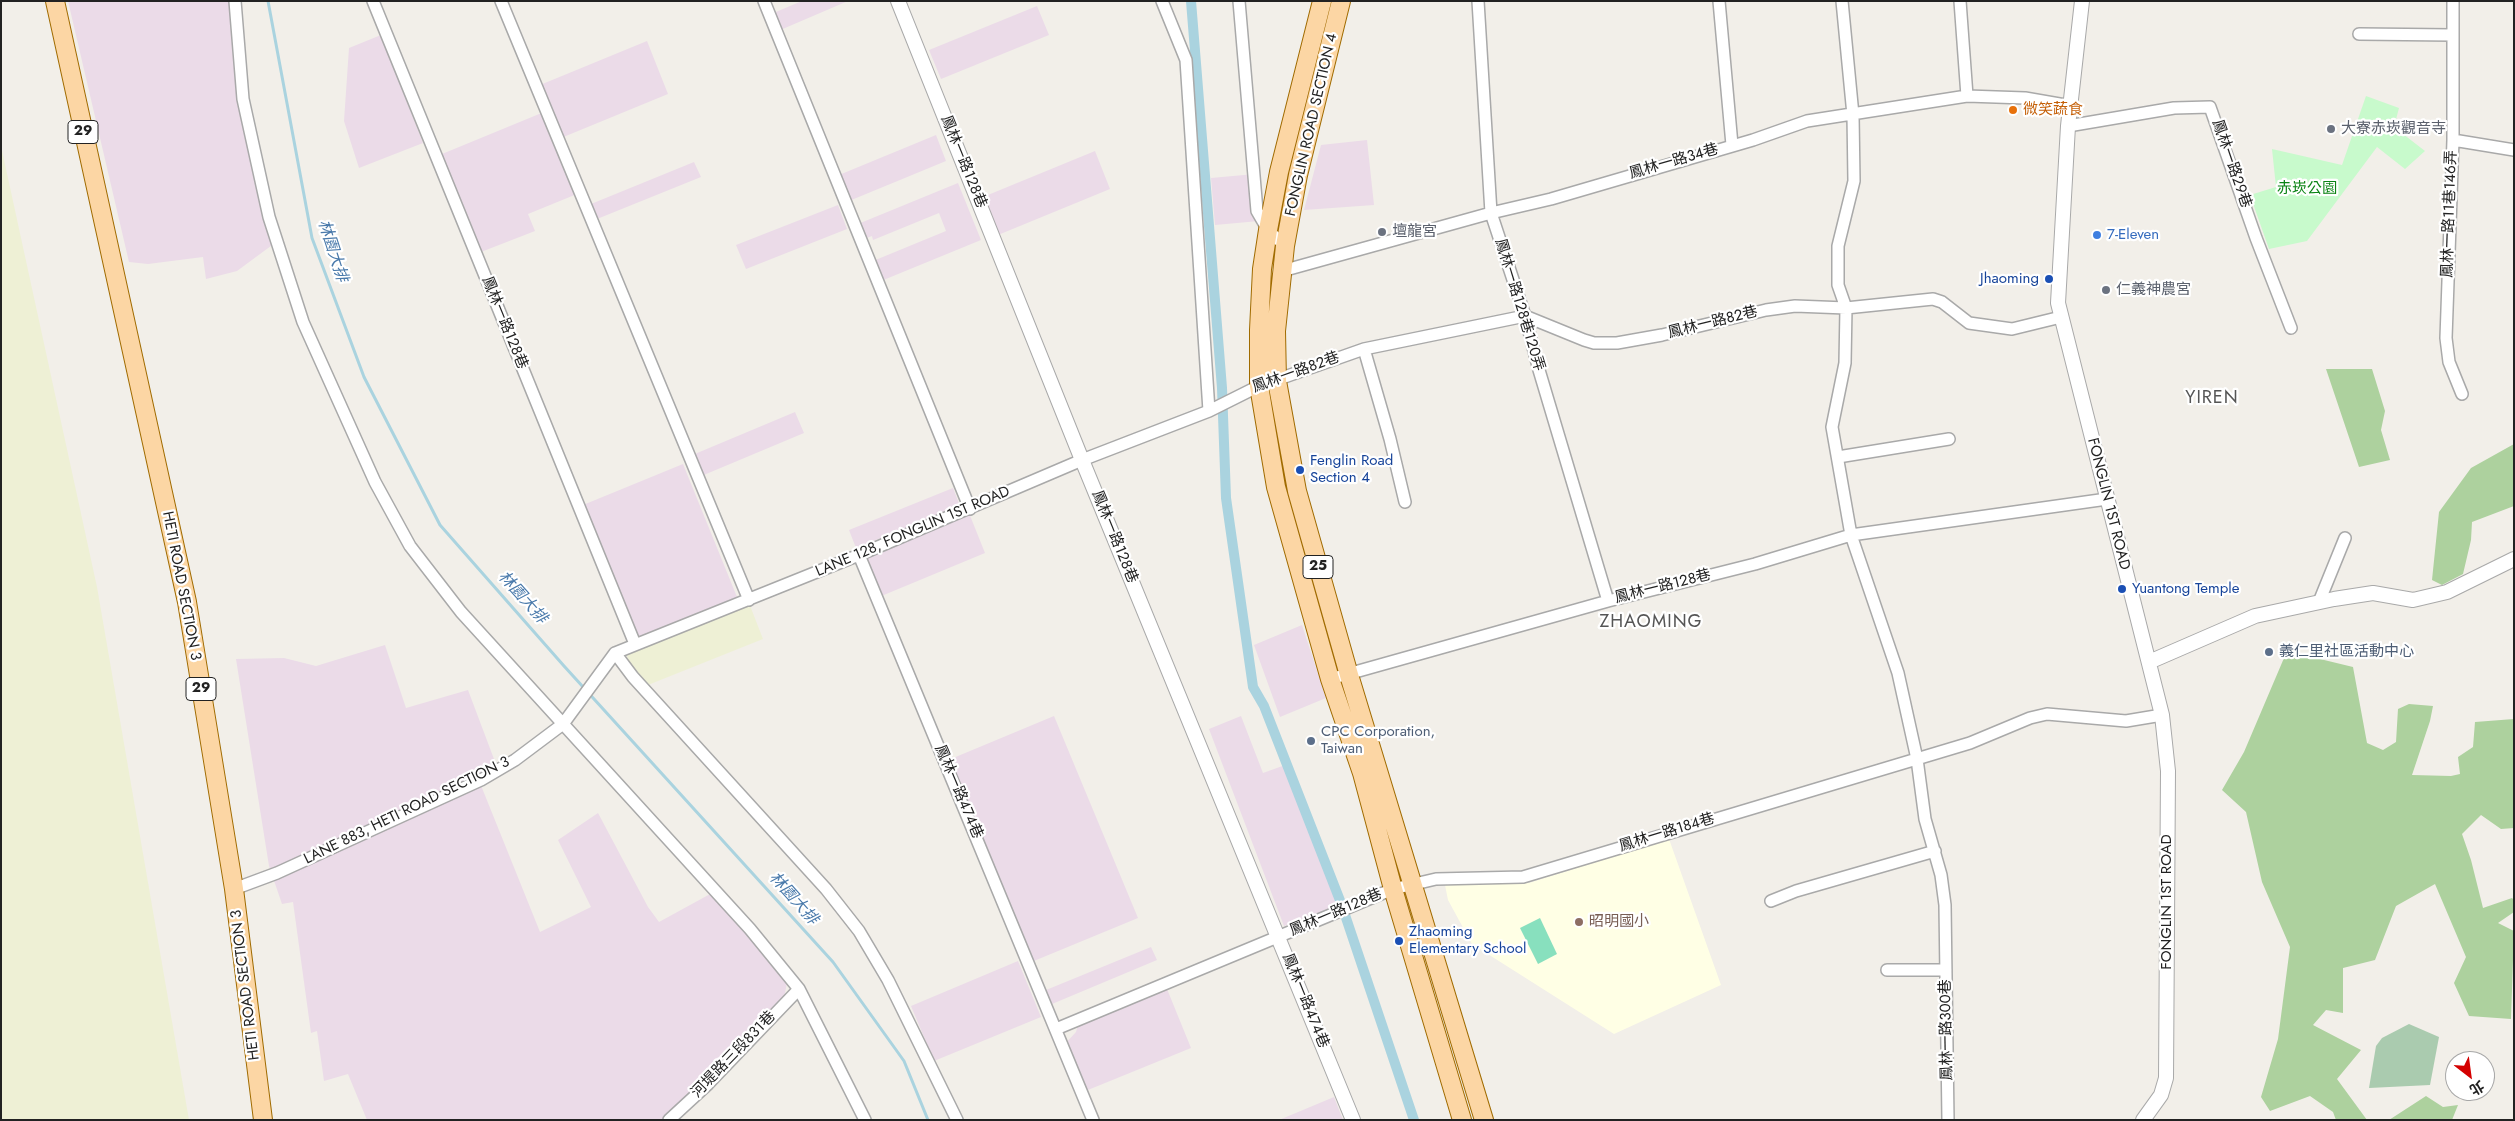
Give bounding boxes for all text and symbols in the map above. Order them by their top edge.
street label: FONGLIN ROAD SECTION 4 [1282,32,1342,218]
place label: 微笑蔬食 [2023,101,2083,119]
marker: 微笑蔬食 [2007,104,2019,116]
street label: 鳳林一路128巷 [936,113,990,211]
street label: 鳳林一路29巷 [2207,117,2255,211]
road number: 29 [68,120,98,144]
place label: 大寮赤崁觀音寺 [2341,120,2446,138]
marker: 大寮赤崁觀音寺 [2325,123,2337,135]
street label: 鳳林一路34巷 [1627,141,1721,183]
street label: 鳳林一路11巷146弄 [2439,150,2461,278]
park label: 赤崁公園 [2277,180,2337,198]
water label: 林園大排 [313,218,351,284]
place label: 壇龍宮 [1392,223,1437,241]
marker: 壇龍宮 [1376,226,1388,238]
place label: 7-Eleven [2107,226,2159,244]
marker: 7-Eleven [2091,229,2103,241]
street label: 鳳林一路128巷120弄 [1490,236,1548,374]
place label: Jhaoming [1980,270,2039,288]
marker: Jhaoming [2043,273,2055,285]
street label: 鳳林一路128巷 [477,274,531,372]
place label: 仁義神農宮 [2116,281,2191,299]
marker: 仁義神農宮 [2100,284,2112,296]
street label: 鳳林一路82巷 [1666,303,1760,343]
street label: 鳳林一路82巷 [1250,349,1342,397]
district label: YIREN [2185,388,2239,410]
street label: FONGLIN 1ST ROAD [2083,436,2133,572]
place label: Fenglin Road Section 4 [1310,452,1393,487]
marker: Fenglin Road Section 4 [1294,464,1306,476]
street label: LANE 128, FONGLIN 1ST ROAD [813,483,1013,581]
street label: 鳳林一路128巷 [1087,488,1141,586]
street label: HETI ROAD SECTION 3 [158,510,204,662]
road number: 25 [1303,556,1333,578]
street label: 鳳林一路128巷 [1613,566,1713,608]
water label: 林園大排 [493,568,551,628]
place label: Yuantong Temple [2132,580,2240,598]
marker: Yuantong Temple [2116,583,2128,595]
district label: ZHAOMING [1598,612,1704,634]
place label: 義仁里社區活動中心 [2279,643,2414,661]
marker: 義仁里社區活動中心 [2263,646,2275,658]
road number: 29 [186,678,216,701]
place label: CPC Corporation, Taiwan [1321,723,1435,758]
marker: CPC Corporation, Taiwan [1305,735,1317,747]
street label: 鳳林一路474巷 [930,742,986,842]
street label: LANE 883, HETI ROAD SECTION 3 [301,753,513,869]
street label: 鳳林一路184巷 [1617,810,1717,856]
street label: FONGLIN 1ST ROAD [2158,834,2176,970]
water label: 林園大排 [764,869,822,929]
street label: 鳳林一路128巷 [1287,885,1385,941]
street label: HETI ROAD SECTION 3 [228,909,264,1061]
place label: 昭明國小 [1589,913,1649,931]
marker: 昭明國小 [1573,916,1585,928]
place label: Zhaoming Elementary School [1409,923,1526,958]
marker: Zhaoming Elementary School [1393,935,1405,947]
street label: 鳳林一路474巷 [1278,951,1332,1051]
street label: 鳳林一路300巷 [1937,979,1957,1081]
street label: 河堤路三段831巷 [688,1008,780,1102]
north arrow [2445,1051,2495,1101]
text: 北 [2466,1076,2488,1100]

